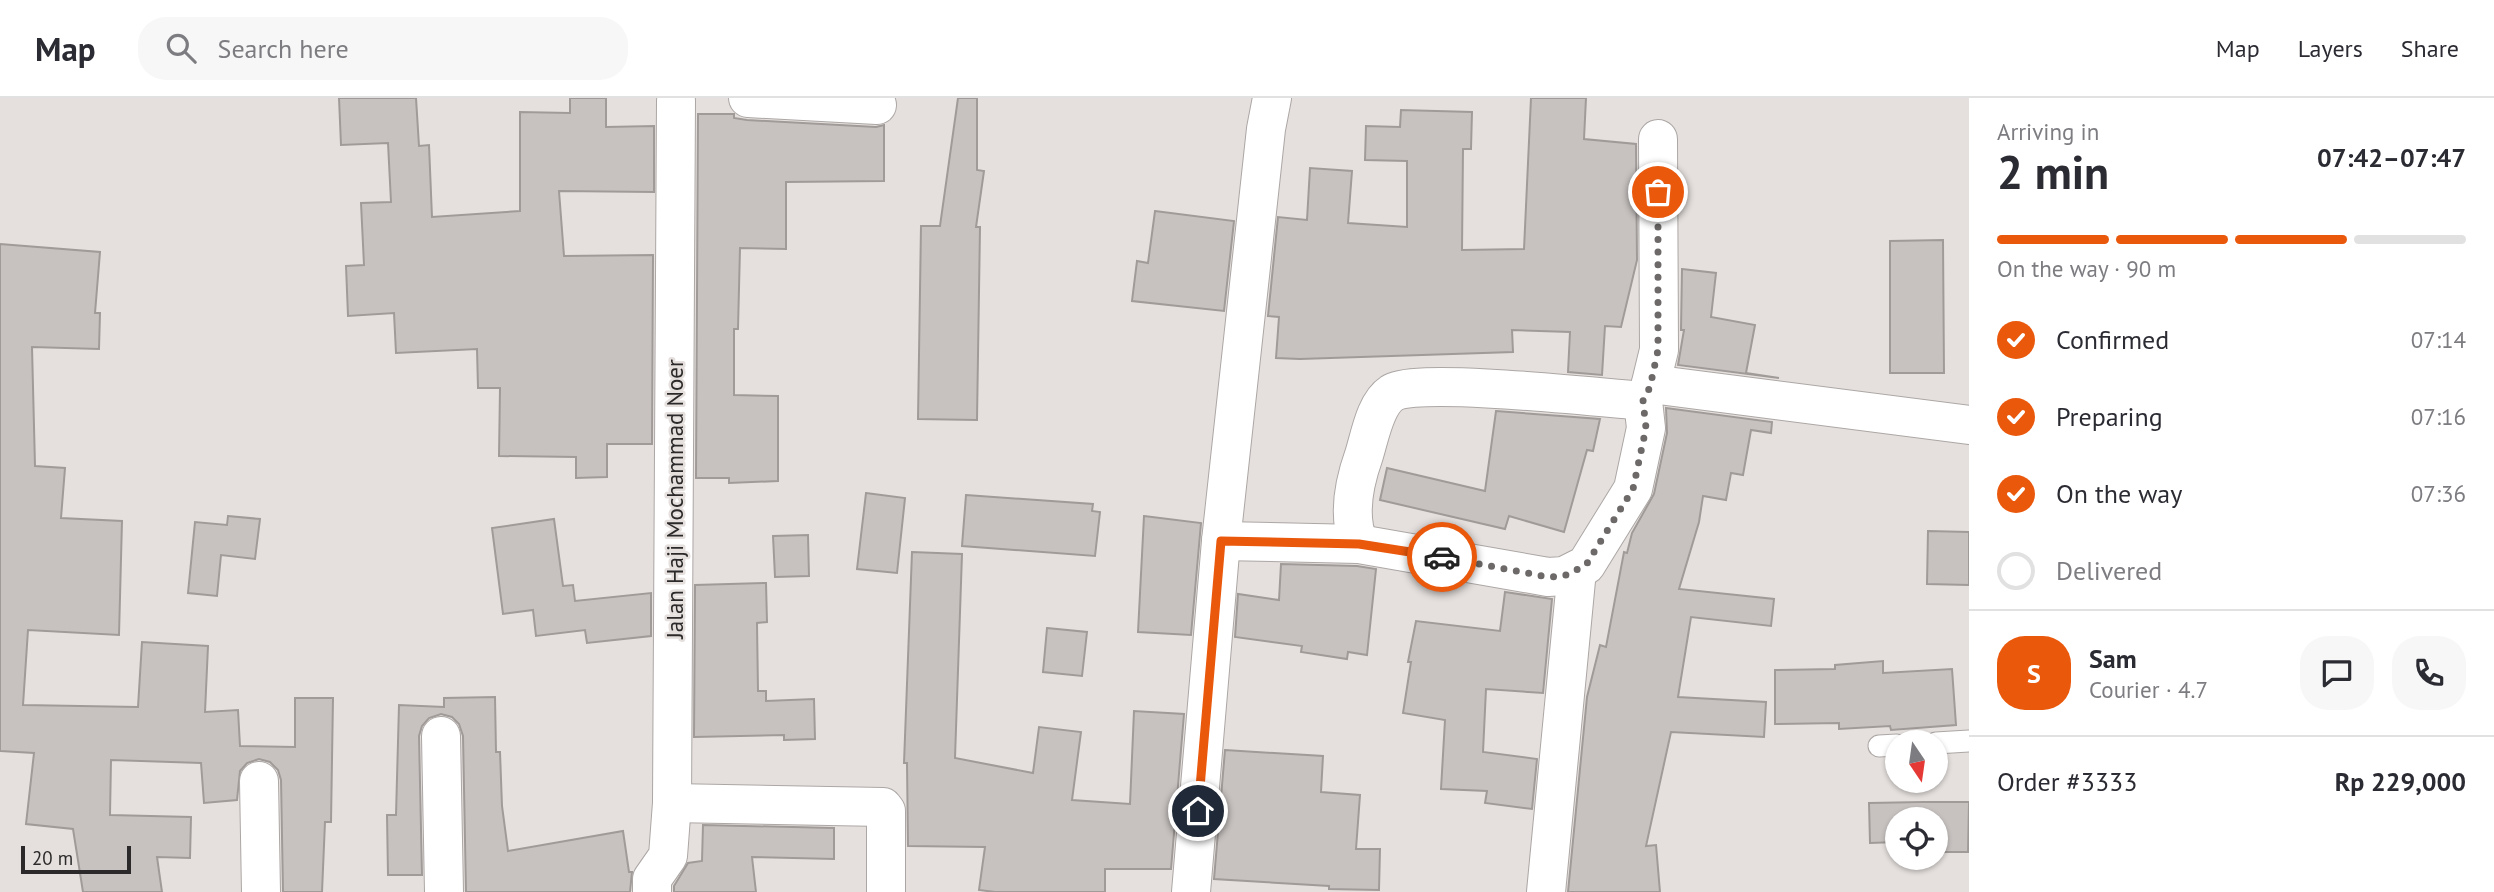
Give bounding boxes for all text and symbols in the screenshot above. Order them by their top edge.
search box [138,17,628,80]
text: Map [35,27,96,70]
icon: search [162,29,200,67]
text: Search here [218,32,349,65]
text: Map [2216,33,2260,64]
text: Layers [2298,33,2363,64]
text: Share [2401,33,2459,64]
text: Arriving in [1997,117,2099,146]
text: 07:42–07:47 [2317,141,2466,174]
text: 2 min [1997,142,2109,202]
pin [1628,162,1688,222]
icon: bag [1639,173,1677,211]
text: On the way · 90 m [1997,254,2176,283]
icon: check [1997,321,2035,359]
text: Confirmed [2056,323,2169,356]
text: 07:14 [2411,325,2466,354]
street label: Jalan Haji Mochammad Noer [660,359,689,640]
icon: check [1997,398,2035,436]
text: Preparing [2056,400,2163,433]
text: 07:16 [2411,402,2466,431]
icon: check [1997,475,2035,513]
text: On the way [2056,477,2182,510]
text: 07:36 [2411,479,2466,508]
courier [1407,522,1477,592]
icon: car [1423,538,1461,576]
text: Delivered [2056,554,2162,587]
button: chat [2300,636,2374,710]
button: phone [2392,636,2466,710]
text: Sam [2089,642,2137,675]
text: S [2027,657,2041,690]
text: Courier · 4.7 [2089,675,2208,704]
north arrow [1885,730,1948,793]
map controls [1885,730,1948,870]
text: Order #3333 [1997,765,2137,798]
text: Rp 229,000 [2335,765,2466,798]
pin [1168,781,1228,841]
icon: home [1179,792,1217,830]
button: locate [1885,807,1948,870]
scale bar [21,843,131,875]
text: 20 m [32,846,73,870]

